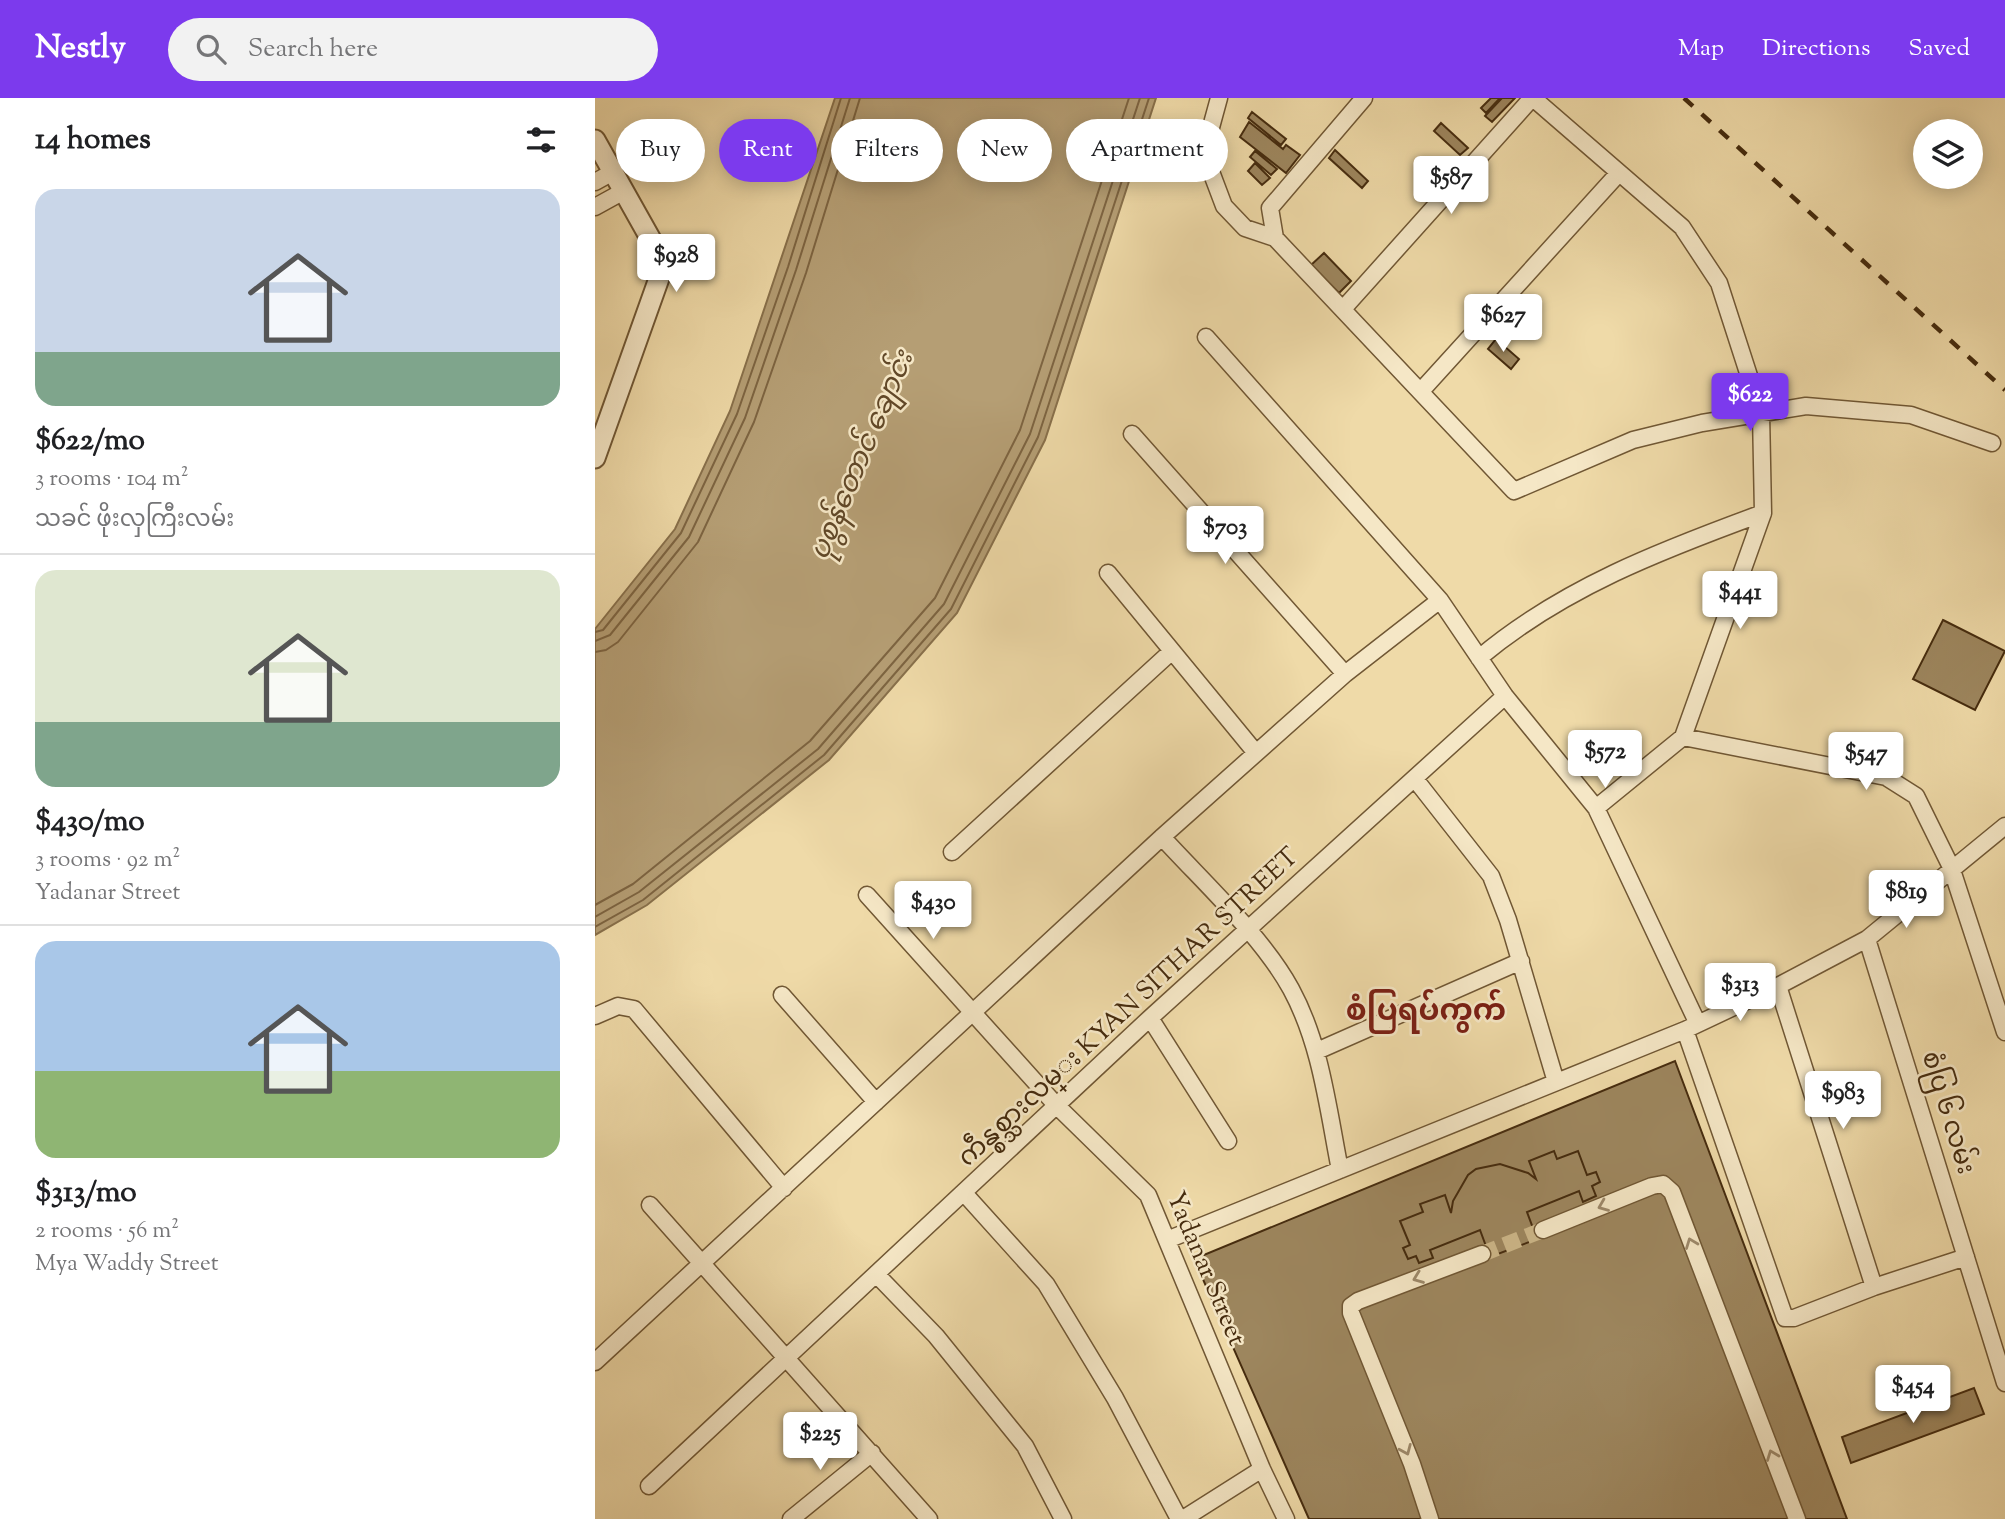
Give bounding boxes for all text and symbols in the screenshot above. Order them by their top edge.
search box [168,18,658,81]
text: Nestly [35,25,126,73]
icon: search [192,30,230,68]
text: Search here [248,31,378,68]
text: Map [1678,32,1724,66]
text: Directions [1762,32,1870,66]
text: Saved [1908,32,1970,66]
text: 14 homes [35,119,151,162]
chip: Buy [616,119,705,182]
chip: Rent [719,119,817,182]
chip: Filters [831,119,943,182]
chip: New [957,119,1052,182]
chip: Apartment [1066,119,1228,182]
map controls [1913,119,1983,189]
button: layers [1913,119,1983,189]
icon: filters [522,121,560,159]
pin: $587 [1410,156,1492,216]
text: $587 [1429,162,1473,195]
pin: $928 [635,234,717,294]
icon: home [235,235,361,361]
text: $928 [653,240,699,273]
pin: $627 [1462,294,1544,354]
text: $627 [1480,300,1526,333]
water label: ပုစွန်တောင် ချောင်း [799,342,927,567]
pin: $622 [1709,374,1791,433]
text: $622 [1728,379,1773,412]
text: $622/mo [35,420,145,463]
text: 3 rooms · 104 m² [35,463,189,496]
text: သခင် ဖိုးလှကြီးလမ်း [35,504,234,537]
pin: $703 [1184,506,1266,566]
text: $703 [1203,512,1247,545]
pin: $441 [1699,572,1781,631]
text: $441 [1718,577,1762,610]
icon: home [235,615,361,741]
pin: $572 [1564,730,1646,790]
pin: $547 [1825,732,1907,792]
text: $572 [1584,736,1626,769]
text: $547 [1844,738,1888,771]
text: $430/mo [35,801,145,844]
street label: ကဵန္စစ္သားလမ္း KYAN SITHAR STREET [950,839,1308,1177]
text: 3 rooms · 92 m² [35,844,180,877]
pin: $819 [1865,870,1947,930]
text: $819 [1885,876,1927,909]
text: Yadanar Street [35,877,180,910]
pin: $430 [892,882,974,941]
text: $430 [910,887,956,920]
pin: $313 [1699,964,1781,1023]
text: $313 [1721,969,1759,1002]
icon: home [235,986,361,1112]
district label: စံပြရပ်ကွက် [1346,989,1506,1034]
street label: စံပြ ၆ လမ်း [1911,1047,1984,1179]
pin: $983 [1802,1072,1884,1131]
text: $983 [1821,1077,1865,1110]
text: $313/mo [35,1172,137,1215]
street label: Yadanar Street [1156,1186,1254,1352]
one-way arrow [1598,1198,1610,1212]
text: 2 rooms · 56 m² [35,1215,179,1248]
one-way arrow [1686,1237,1700,1249]
text: Mya Waddy Street [35,1248,219,1281]
one-way arrow [1413,1270,1425,1284]
pin: $454 [1872,1366,1954,1425]
text: $454 [1891,1371,1935,1404]
pin: $225 [779,1412,861,1472]
text: $225 [799,1418,841,1451]
one-way arrow [1398,1443,1412,1455]
one-way arrow [1766,1450,1780,1462]

